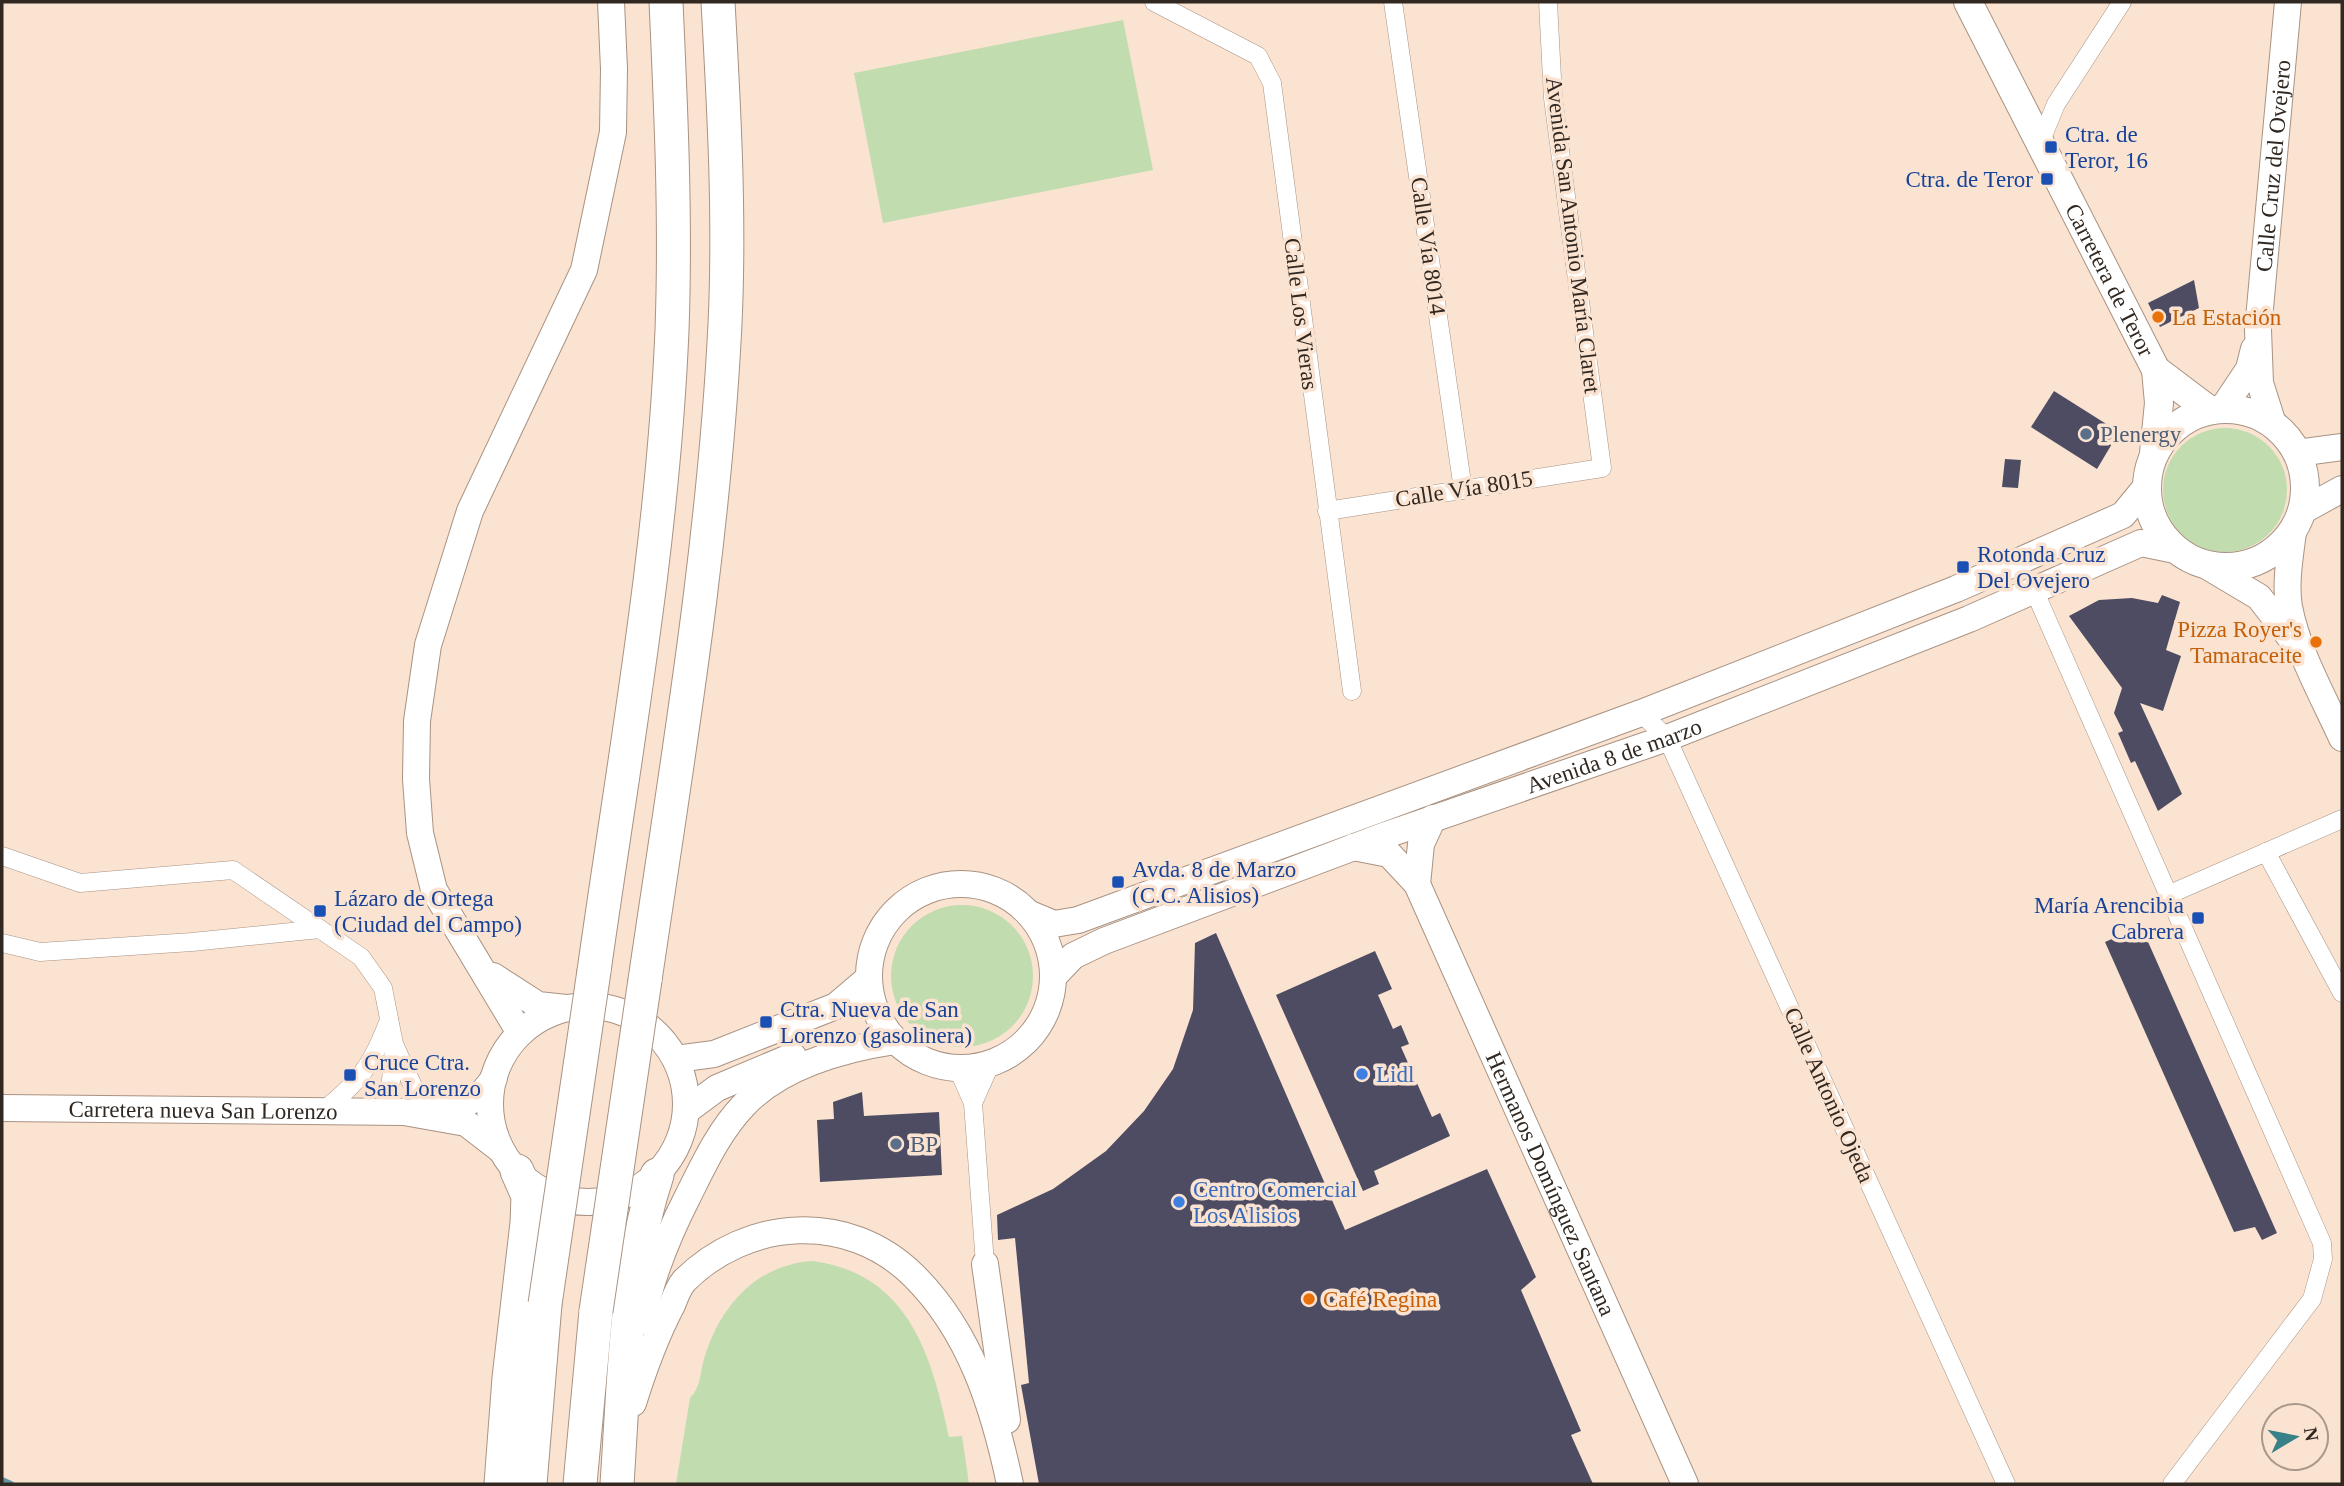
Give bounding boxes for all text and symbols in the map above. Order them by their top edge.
street label: Calle Cruz del Ovejero [2251,59,2295,273]
street label: Avenida San Antonio María Claret [1541,75,1605,395]
place label: Ctra. de Teror, 16 [2065,122,2148,173]
marker: Ctra. de Teror, 16 [2043,139,2059,155]
place label: Ctra. de Teror [1905,167,2033,192]
marker: Ctra. de Teror [2039,171,2055,187]
street label: Calle Vía 8014 [1406,176,1450,317]
street label: Carretera de Teror [2061,199,2159,361]
street label: Calle Los Vieras [1279,237,1323,391]
place label: La Estación [2172,305,2282,330]
marker: La Estación [2150,309,2166,325]
place label: Plenergy [2100,422,2182,447]
marker: Plenergy [2078,426,2094,442]
street label: Calle Vía 8015 [1393,466,1535,512]
place label: Rotonda Cruz Del Ovejero [1977,542,2105,593]
marker: Rotonda Cruz Del Ovejero [1955,559,1971,575]
place label: Pizza Royer's Tamaraceite [2177,617,2302,668]
marker: Pizza Royer's Tamaraceite [2308,634,2324,650]
street label: Avenida 8 de marzo [1523,713,1705,798]
place label: Avda. 8 de Marzo (C.C. Alisios) [1132,857,1296,908]
marker: Avda. 8 de Marzo (C.C. Alisios) [1110,874,1126,890]
place label: Lázaro de Ortega (Ciudad del Campo) [334,886,522,937]
place label: María Arencibia Cabrera [2034,893,2184,944]
marker: Lázaro de Ortega (Ciudad del Campo) [312,903,328,919]
marker: María Arencibia Cabrera [2190,910,2206,926]
place label: Ctra. Nueva de San Lorenzo (gasolinera) [780,997,972,1048]
street label: Calle Antonio Ojeda [1779,1004,1879,1186]
marker: Ctra. Nueva de San Lorenzo (gasolinera) [758,1014,774,1030]
street label: Hermanos Domínguez Santana [1481,1048,1621,1320]
place label: Cruce Ctra. San Lorenzo [364,1050,481,1101]
place label: Lidl [1376,1062,1414,1087]
marker: Lidl [1354,1066,1370,1082]
marker: Cruce Ctra. San Lorenzo [342,1067,358,1083]
street label: Carretera nueva San Lorenzo [68,1096,338,1124]
place label: BP [910,1132,938,1157]
marker: BP [888,1136,904,1152]
place label: Centro Comercial Los Alisios [1193,1177,1357,1228]
marker: Centro Comercial Los Alisios [1171,1194,1187,1210]
place label: Café Regina [1323,1287,1437,1312]
marker: Café Regina [1301,1291,1317,1307]
north arrow [2260,1402,2330,1472]
text: N [2300,1426,2323,1443]

